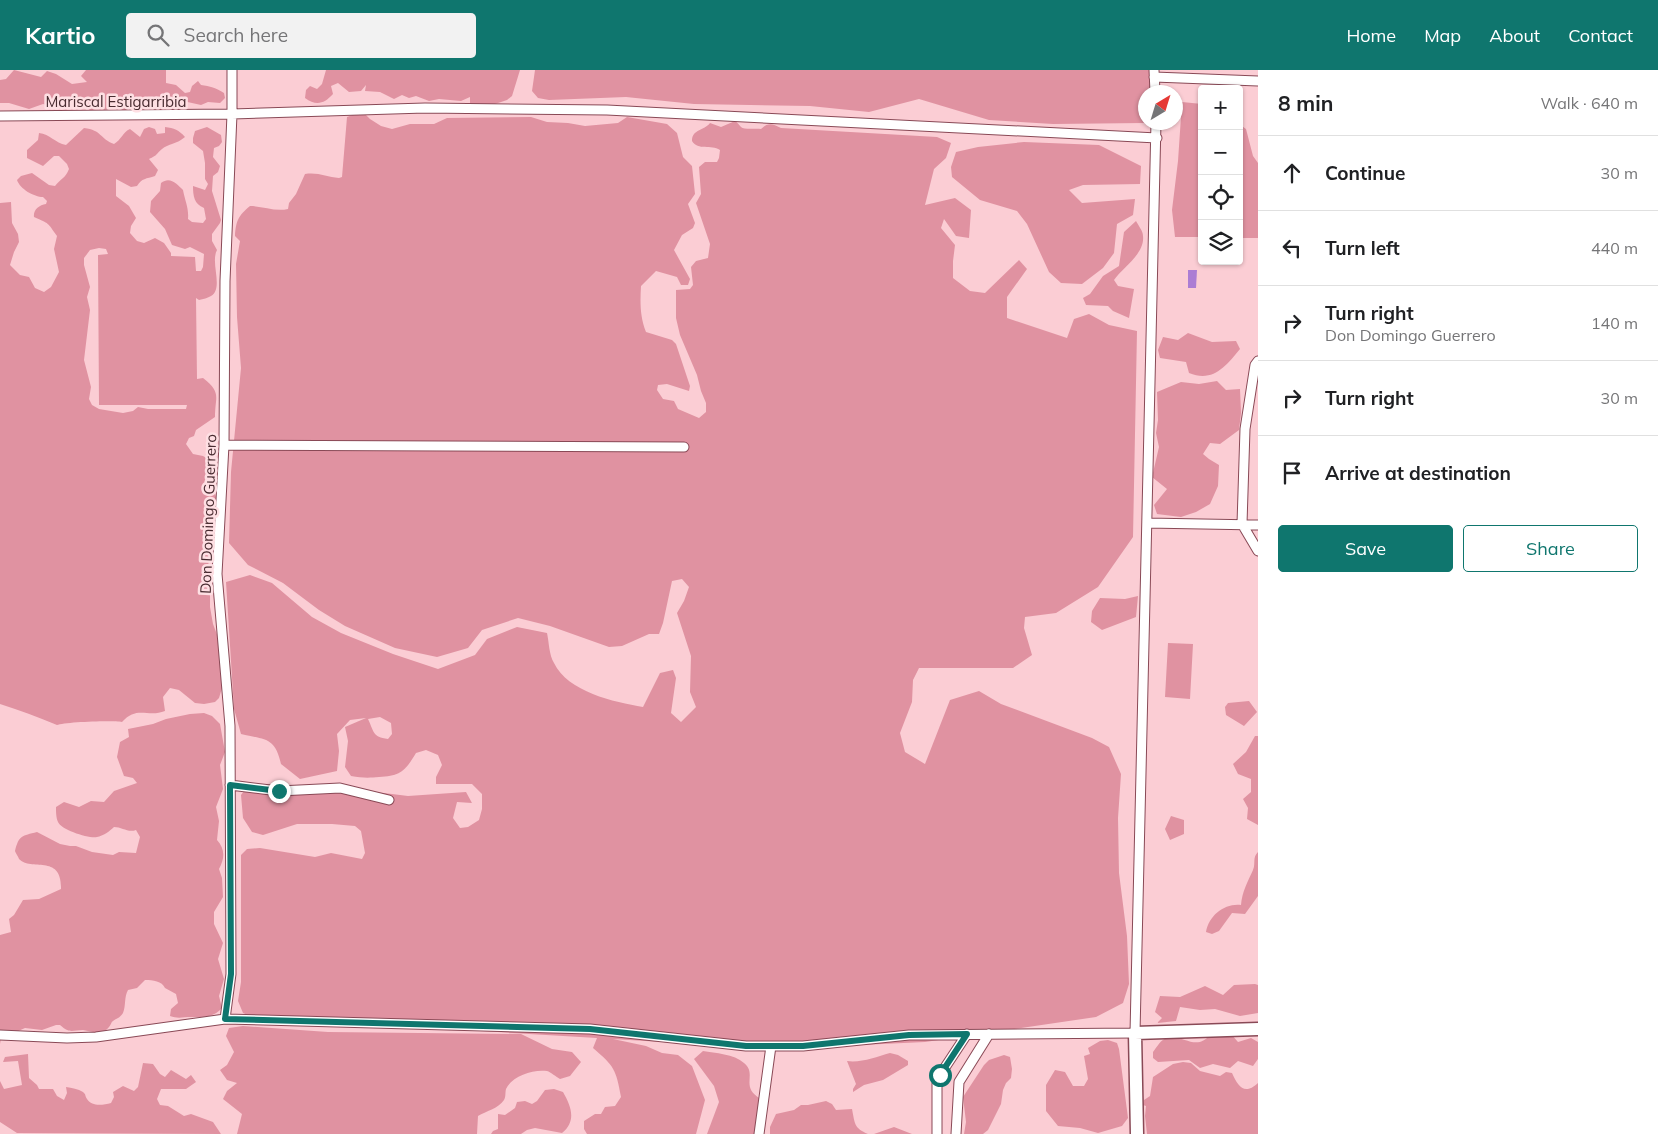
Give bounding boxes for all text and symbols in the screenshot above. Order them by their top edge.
search box [126,13,476,58]
text: Kartio [25,20,96,50]
icon: search [144,21,172,49]
text: Search here [184,23,288,47]
text: Home [1346,24,1396,47]
text: Map [1424,24,1461,47]
text: About [1489,24,1540,47]
text: Contact [1568,24,1633,47]
north arrow [1138,85,1183,130]
map controls [1198,85,1243,265]
button: + [1198,85,1243,130]
text: 8 min [1278,90,1333,116]
street label: Mariscal Estigarribia [45,92,187,111]
text: Walk · 640 m [1540,93,1638,113]
button: − [1198,130,1243,175]
icon: ahead [1278,159,1306,187]
text: Continue [1325,161,1405,185]
text: 30 m [1601,163,1638,183]
button: locate [1198,175,1243,220]
button: layers [1198,220,1243,265]
icon: left [1278,234,1306,262]
text: Turn left [1325,236,1400,260]
text: 440 m [1591,238,1638,258]
text: Turn right [1325,301,1414,325]
icon: right [1278,309,1306,337]
text: 140 m [1591,313,1638,333]
text: Don Domingo Guerrero [1325,325,1496,345]
icon: right [1278,384,1306,412]
text: Turn right [1325,386,1414,410]
text: 30 m [1601,388,1638,408]
street label: Don Domingo Guerrero [196,434,220,594]
icon: arrive [1278,459,1306,487]
text: Arrive at destination [1325,461,1511,485]
button: Save [1278,525,1453,572]
button: Share [1463,525,1638,572]
route end [268,780,291,803]
route start [929,1064,952,1087]

